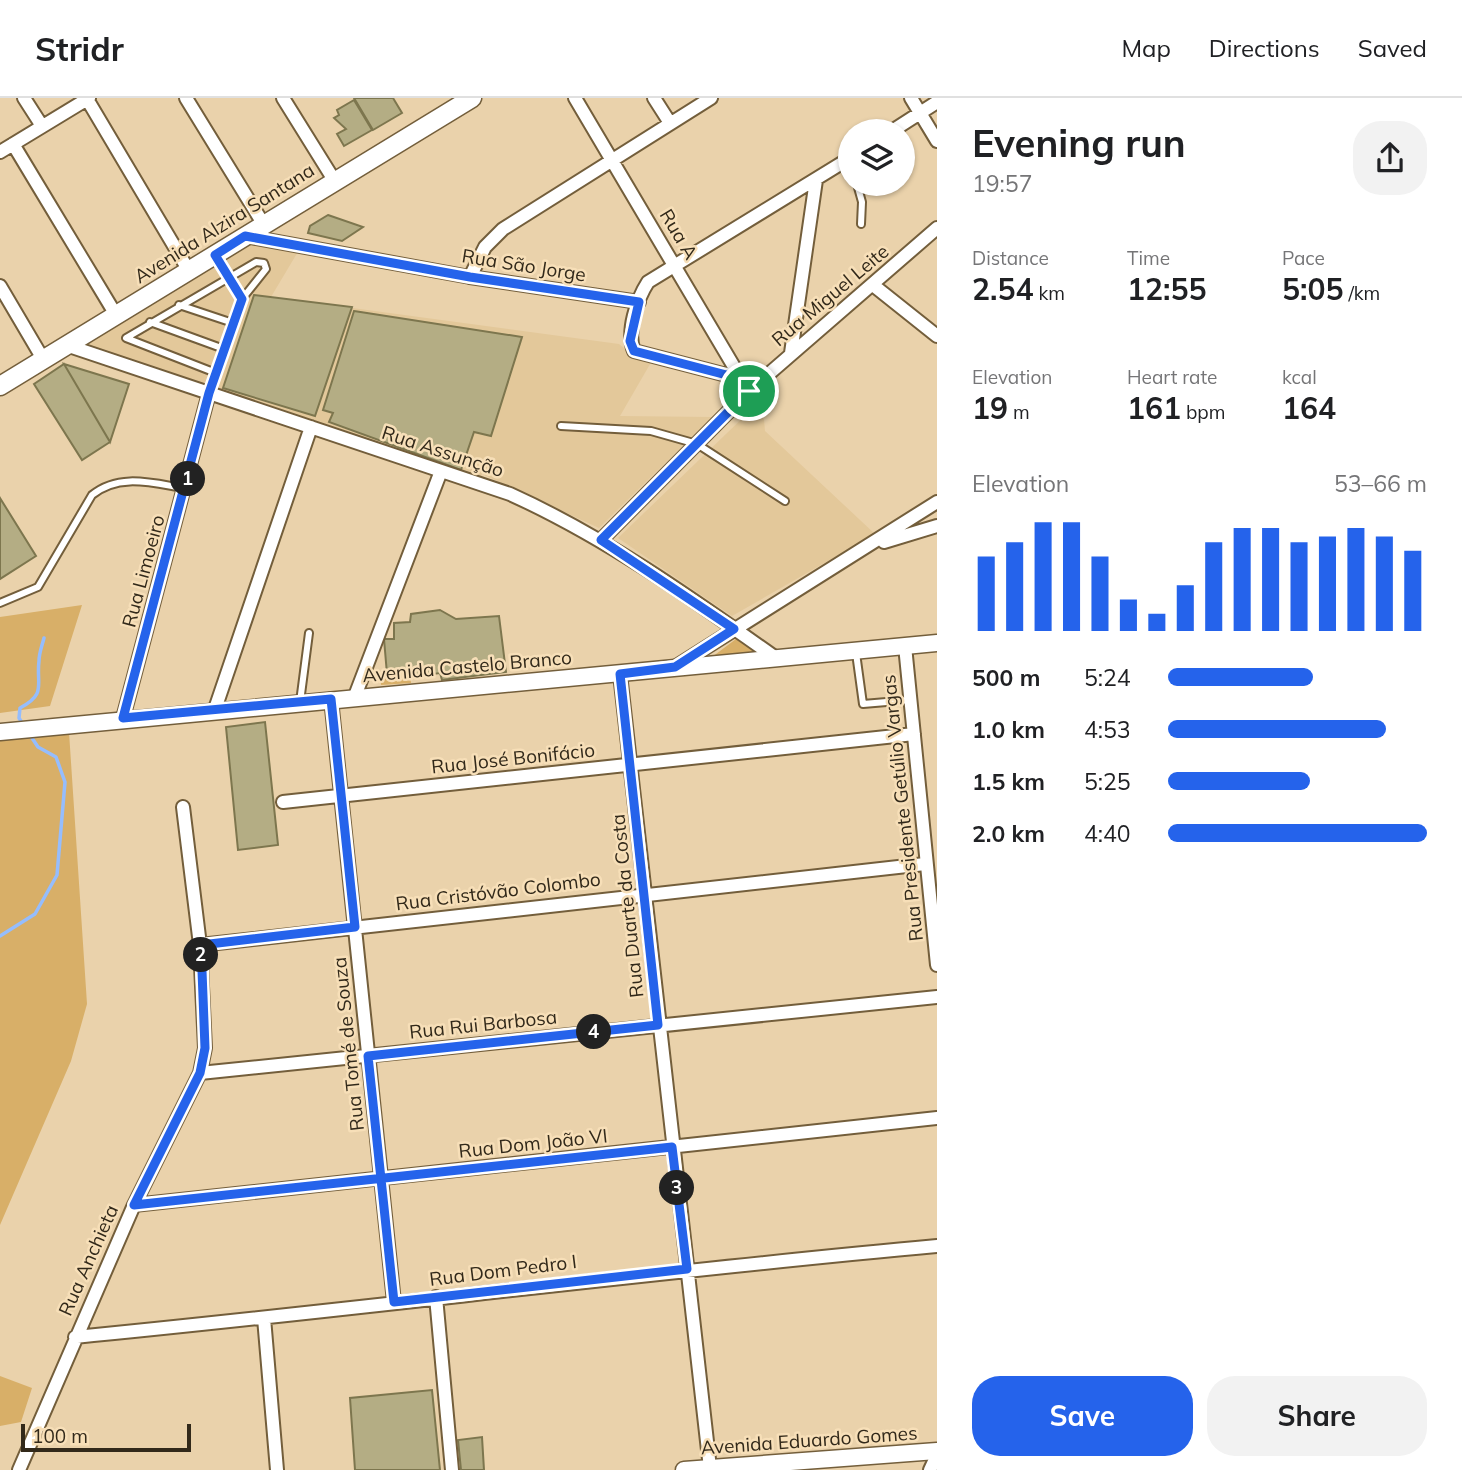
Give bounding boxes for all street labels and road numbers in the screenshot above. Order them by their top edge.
street label: Avenida Alzira Santana [129,158,319,288]
street label: Rua A [655,204,703,264]
street label: Rua Miguel Leite [767,239,893,351]
street label: Rua São Jorge [460,243,588,287]
street label: Rua Assunção [379,420,507,482]
street label: Rua Limoeiro [116,512,170,630]
street label: Avenida Castelo Branco [361,645,573,687]
street label: Rua Presidente Getúlio Vargas [876,674,928,942]
street label: Rua José Bonifácio [430,737,596,779]
street label: Rua Duarte da Costa [605,813,649,999]
street label: Rua Cristóvão Colombo [394,867,602,915]
street label: Rua Tomé de Souza [327,956,369,1132]
street label: Rua Rui Barbosa [408,1004,558,1044]
street label: Rua Dom João VI [457,1123,609,1163]
street label: Rua Anchieta [53,1201,123,1319]
street label: Rua Dom Pedro I [428,1249,578,1291]
street label: Avenida Eduardo Gomes [700,1420,918,1460]

